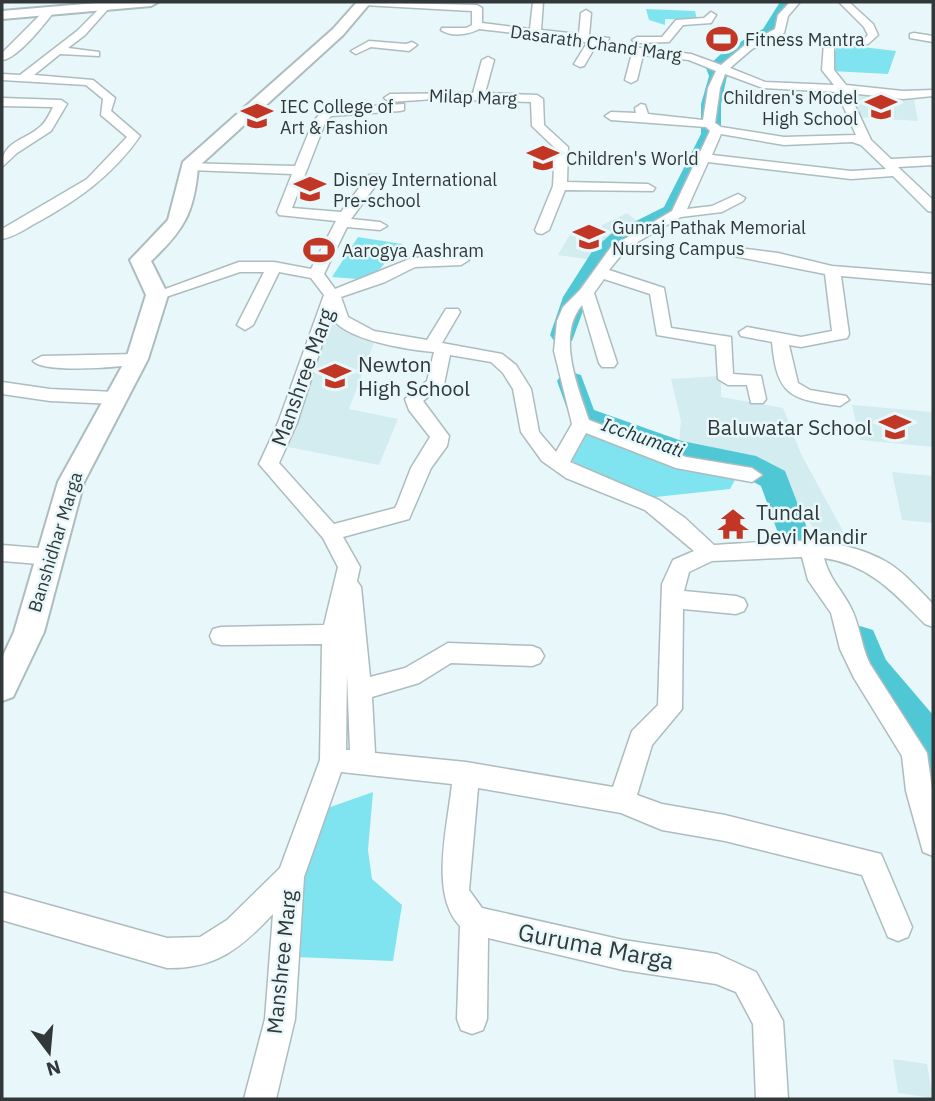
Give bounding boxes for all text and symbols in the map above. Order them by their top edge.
street label: Dasarath Chand Marg [509,20,684,66]
sports icon: Fitness Mantra [705,22,739,56]
place label: Fitness Mantra [745,28,865,51]
street label: Milap Marg [429,84,518,110]
place label: Children's Model High School [723,86,858,130]
school or university icon: Children's Model High School [864,90,898,124]
place label: IEC College of Art & Fashion [280,95,393,139]
school or university icon: IEC College of Art & Fashion [240,99,274,133]
school or university icon: Children's World [526,141,560,175]
place label: Children's World [566,147,699,170]
place label: Disney International Pre-school [333,168,497,212]
school or university icon: Disney International Pre-school [293,172,327,206]
place label: Gunraj Pathak Memorial Nursing Campus [612,216,806,260]
school or university icon: Gunraj Pathak Memorial Nursing Campus [572,220,606,254]
sports icon: Aarogya Aashram [302,233,336,267]
place label: Aarogya Aashram [342,239,484,262]
street label: Manshree Marg [264,304,340,450]
place label: Newton High School [358,350,470,402]
school or university icon: Newton High School [318,359,352,393]
school or university icon: Baluwatar School [878,410,912,444]
water label: Icchumati [599,412,688,463]
place label: Baluwatar School [707,413,872,441]
street label: Banshidhar Marga [23,469,87,615]
place label: Tundal Devi Mandir [756,498,868,550]
temple icon: Tundal Devi Mandir [716,507,750,541]
street label: Manshree Marg [260,889,302,1035]
street label: Guruma Marga [515,915,677,977]
north arrow [14,1017,84,1087]
text: N [44,1055,64,1082]

